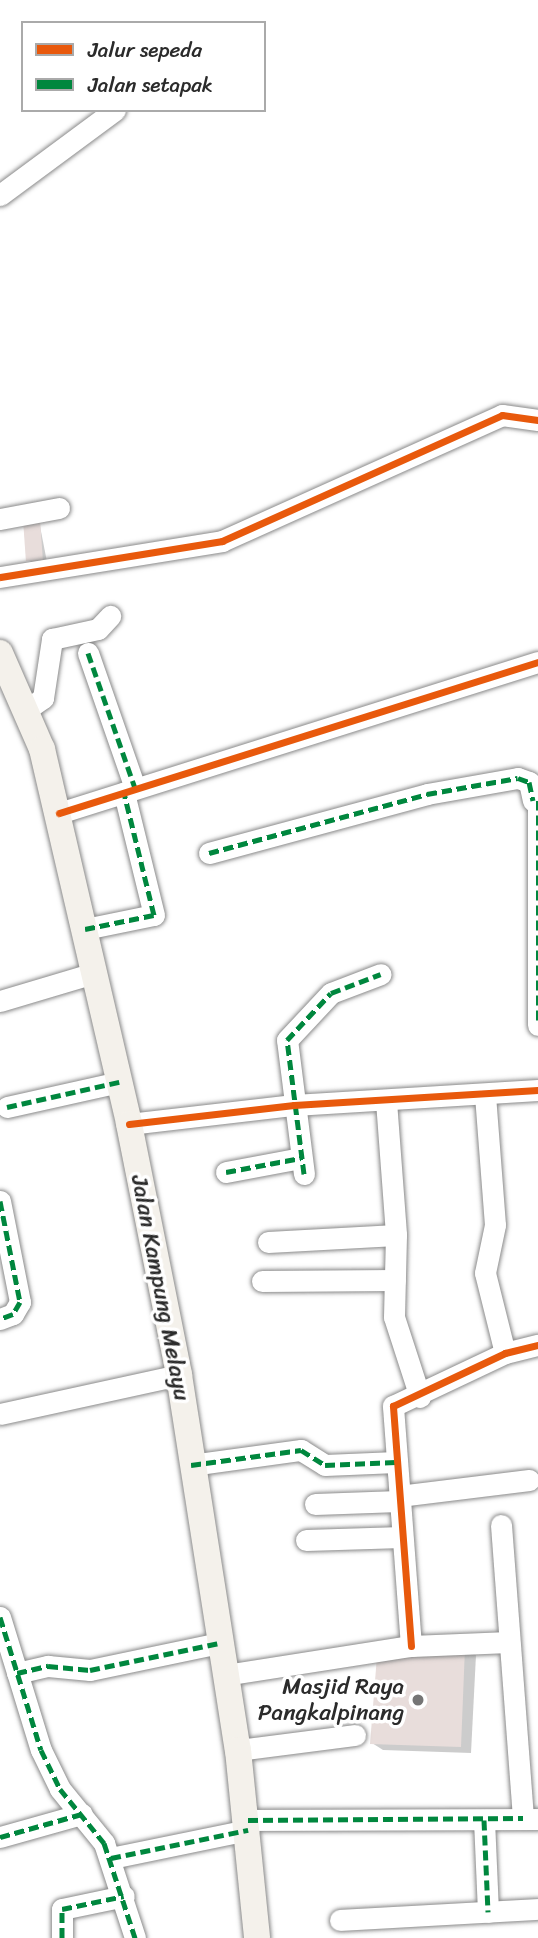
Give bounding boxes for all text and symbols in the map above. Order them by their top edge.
legend [21,21,266,112]
text: Jalur sepeda [88,31,202,69]
text: Jalan setapak [88,66,213,104]
street label: Jalan Kampung Melayu [125,1173,195,1403]
place label: Masjid Raya Pangkalpinang [258,1673,404,1727]
marker: Masjid Raya Pangkalpinang [410,1692,426,1708]

